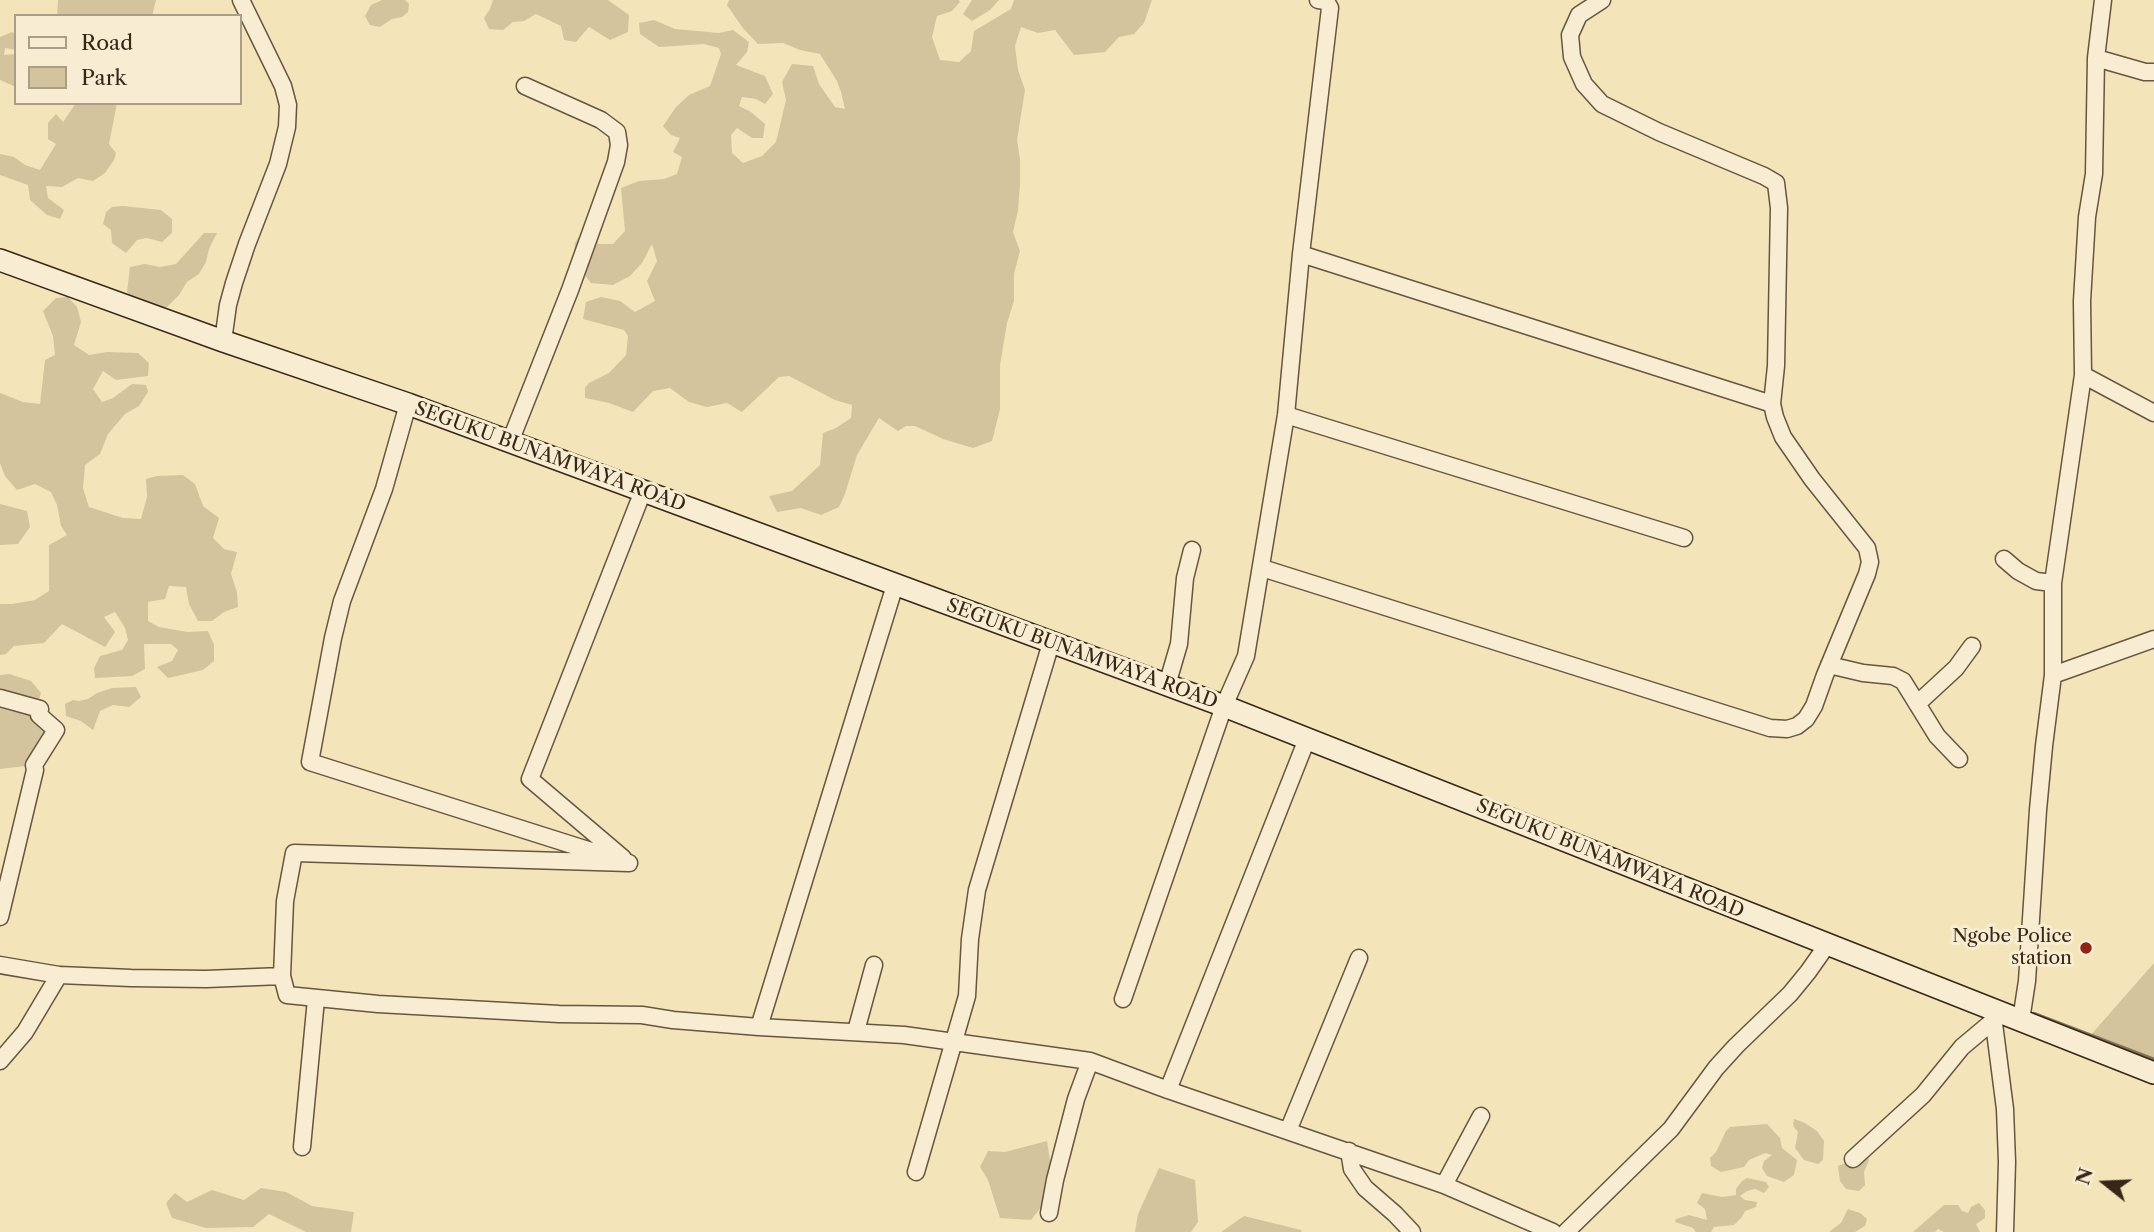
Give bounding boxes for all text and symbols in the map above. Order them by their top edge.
legend [14,14,242,105]
text: Road [81,30,133,55]
text: Park [81,65,127,90]
street label: SEGUKU BUNAMWAYA ROAD [411,397,689,517]
street label: SEGUKU BUNAMWAYA ROAD [943,594,1221,714]
street label: SEGUKU BUNAMWAYA ROAD [1473,795,1747,923]
place label: Ngobe Police station [1952,926,2072,970]
marker: Ngobe Police station [2078,940,2094,956]
north arrow [2070,1148,2140,1218]
text: N [2071,1165,2098,1188]

